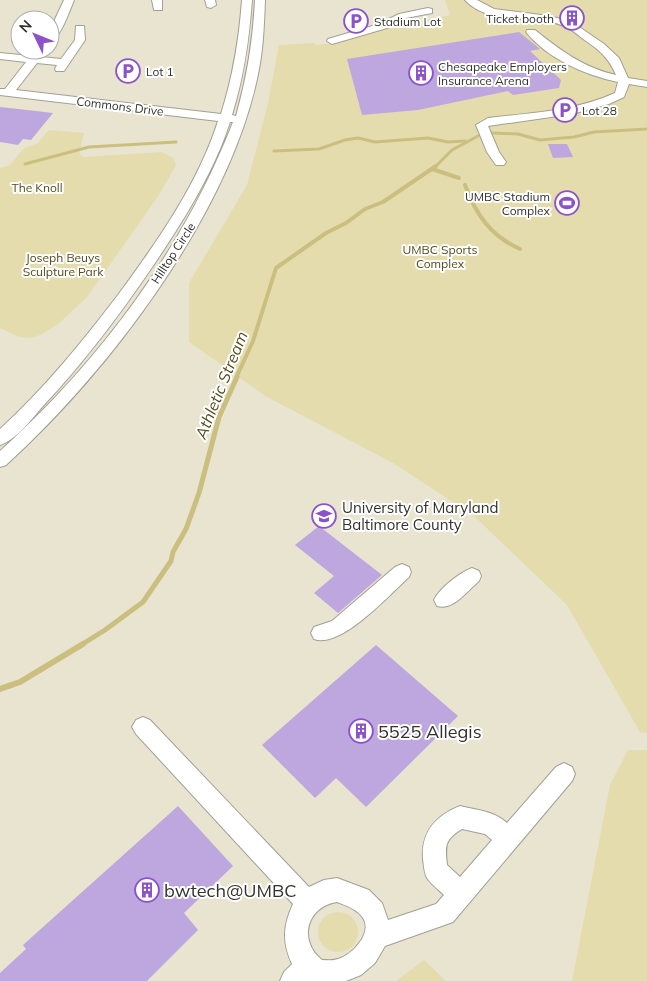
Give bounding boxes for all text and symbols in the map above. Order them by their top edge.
building icon: Ticket booth [559,5,585,31]
parking icon: Stadium Lot [343,8,369,34]
north arrow [10,10,60,60]
place label: Ticket booth [486,11,554,26]
place label: Stadium Lot [374,14,441,29]
text: N [15,16,36,36]
parking icon: Lot 1 [115,58,141,84]
place label: Chesapeake Employers Insurance Arena [438,59,567,88]
building icon: Chesapeake Employers Insurance Arena [408,60,434,86]
place label: Lot 1 [146,64,174,79]
street label: Commons Drive [76,93,164,119]
parking icon: Lot 28 [552,97,578,123]
place label: Lot 28 [582,103,617,118]
park label: The Knoll [11,180,63,195]
place label: UMBC Stadium Complex [465,189,551,218]
sports icon: UMBC Stadium Complex [554,190,580,216]
street label: Hilltop Circle [148,220,198,286]
park label: UMBC Sports Complex [403,242,477,271]
park label: Joseph Beuys Sculpture Park [23,250,104,279]
water label: Athletic Stream [190,328,252,443]
place label: University of Maryland Baltimore County [342,498,499,534]
school or university icon: University of Maryland Baltimore County [311,503,337,529]
building icon: 5525 Allegis [348,718,374,744]
place label: 5525 Allegis [378,720,482,743]
building icon: bwtech@UMBC [134,877,160,903]
place label: bwtech@UMBC [164,879,297,902]

